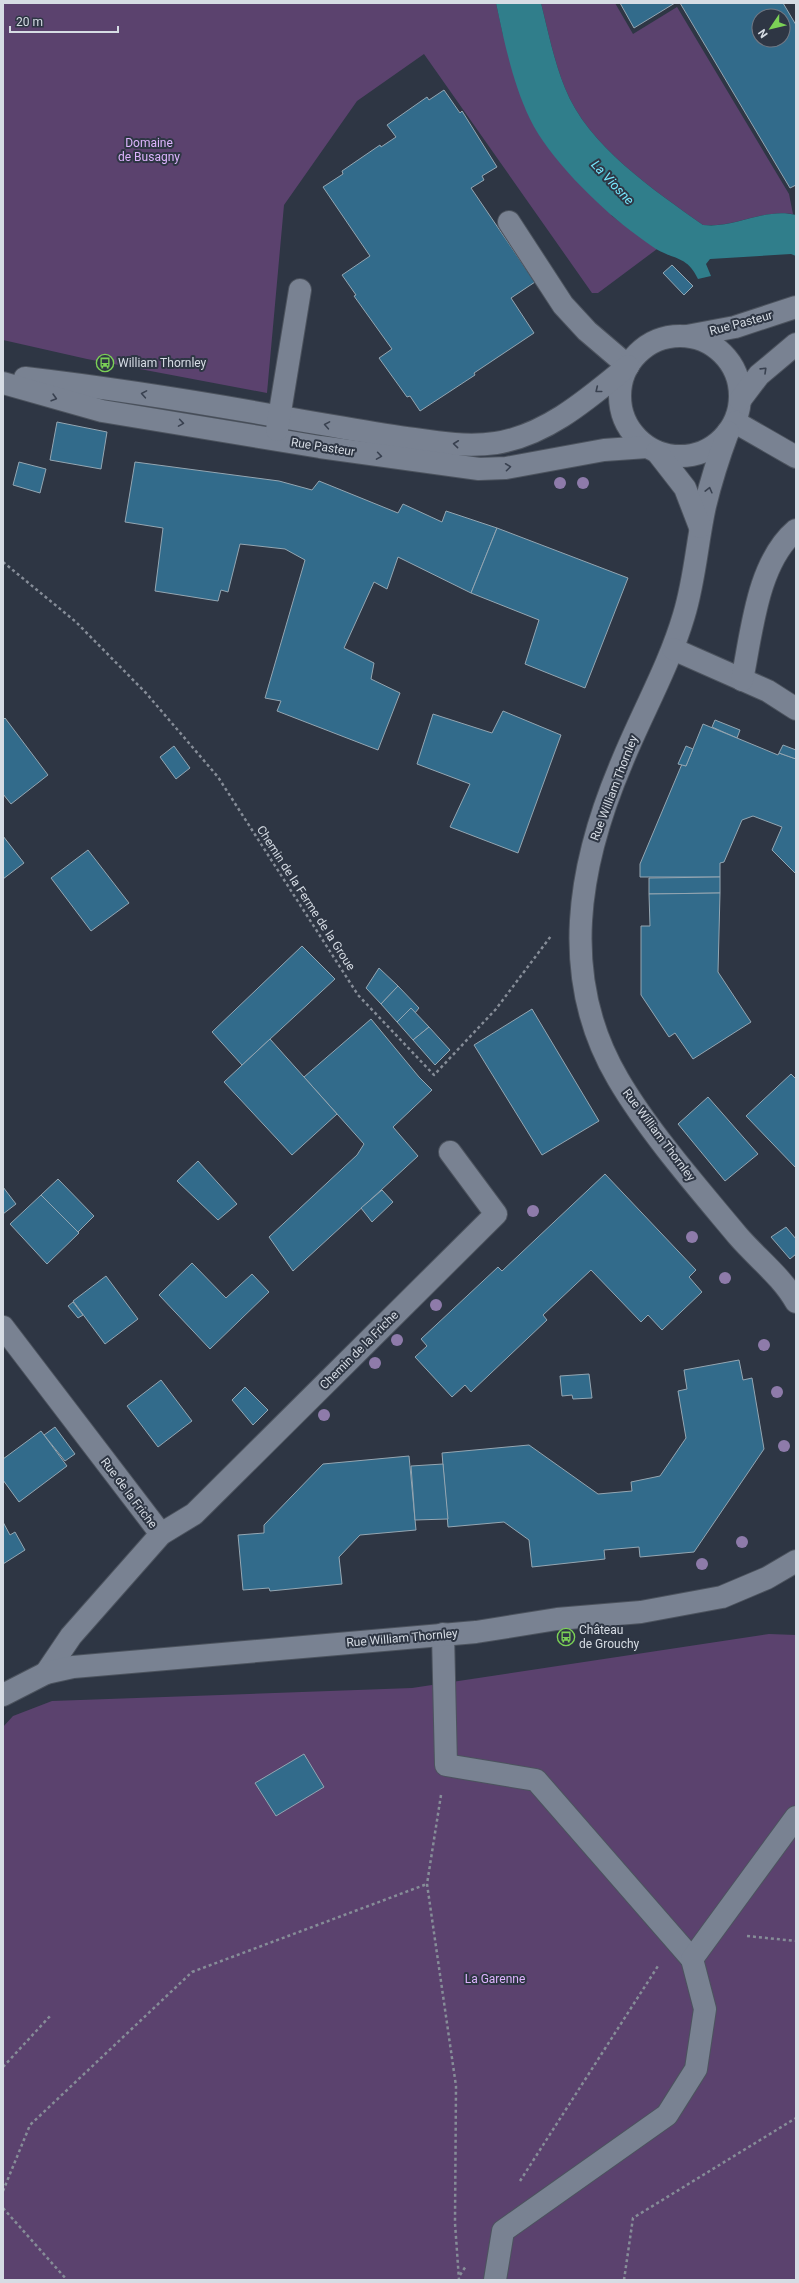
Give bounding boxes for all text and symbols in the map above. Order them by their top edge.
scale bar [10,8,118,34]
north arrow [751,8,791,48]
text: 20 m [16,15,43,29]
text: N [756,26,771,40]
park label: Domaine de Busagny [118,136,180,164]
water label: La Viosne [588,157,637,208]
street label: Rue Pasteur [708,308,774,338]
bus stop icon: William Thornley [95,353,115,373]
place label: William Thornley [118,356,207,370]
one-way arrow [759,367,767,375]
one-way arrow [595,386,602,393]
one-way arrow [141,390,147,399]
one-way arrow [51,393,57,401]
one-way arrow [178,419,184,427]
one-way arrow [324,421,330,430]
street label: Rue Pasteur [290,435,356,459]
one-way arrow [453,440,459,449]
one-way arrow [376,451,382,459]
one-way arrow [505,463,511,472]
one-way arrow [704,487,713,494]
street label: Rue William Thornley [587,733,641,843]
street label: Chemin de la Ferme de la Groue [254,823,358,973]
street label: Rue William Thornley [620,1086,698,1184]
street label: Chemin de la Friche [317,1308,401,1392]
street label: Rue de la Friche [98,1455,160,1531]
place label: Château de Grouchy [579,1623,640,1651]
street label: Rue William Thornley [346,1626,459,1650]
bus stop icon: Château de Grouchy [556,1627,576,1647]
park label: La Garenne [465,1972,525,1986]

